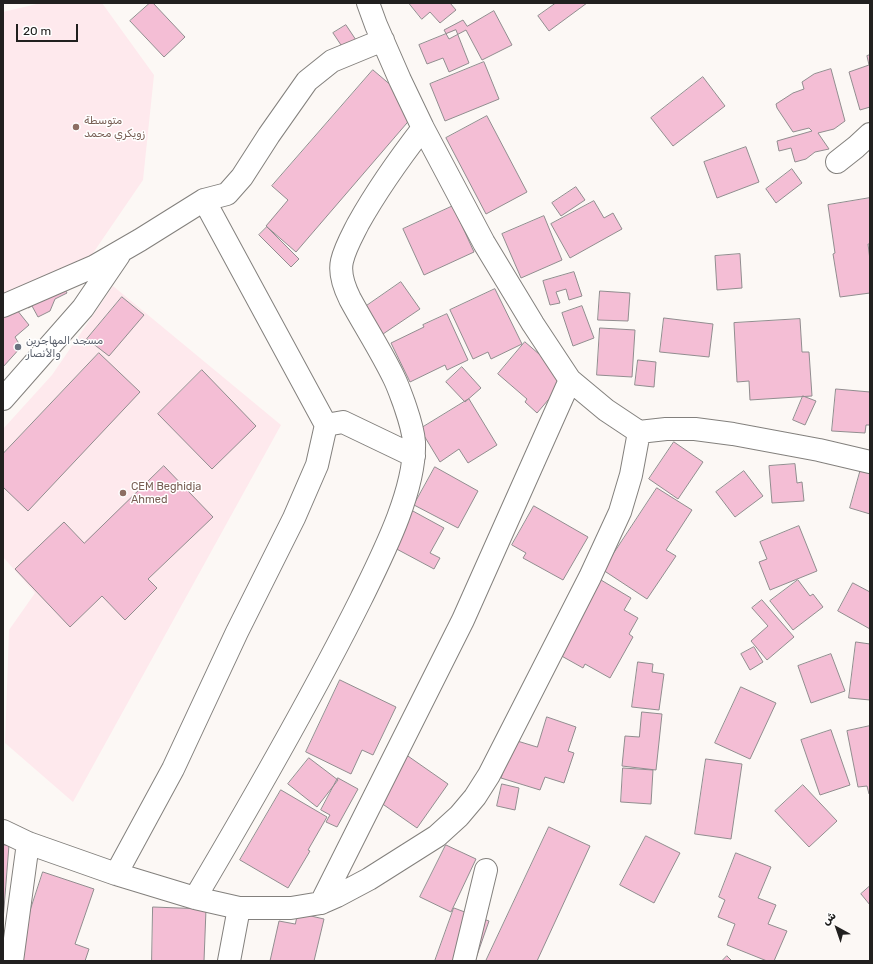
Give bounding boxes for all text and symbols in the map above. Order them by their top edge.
scale bar [18,16,80,42]
text: 20 m [23,24,51,38]
place label: متوسطة زويكري محمد [84,114,145,140]
marker: متوسطة زويكري محمد [71,122,81,132]
place label: مسجد المهاجرين والأنصار [26,334,103,360]
marker: مسجد المهاجرين والأنصار [13,342,23,352]
place label: CEM Beghidja Ahmed [131,480,201,506]
marker: CEM Beghidja Ahmed [118,488,128,498]
north arrow [817,908,857,948]
text: ش [819,909,838,928]

